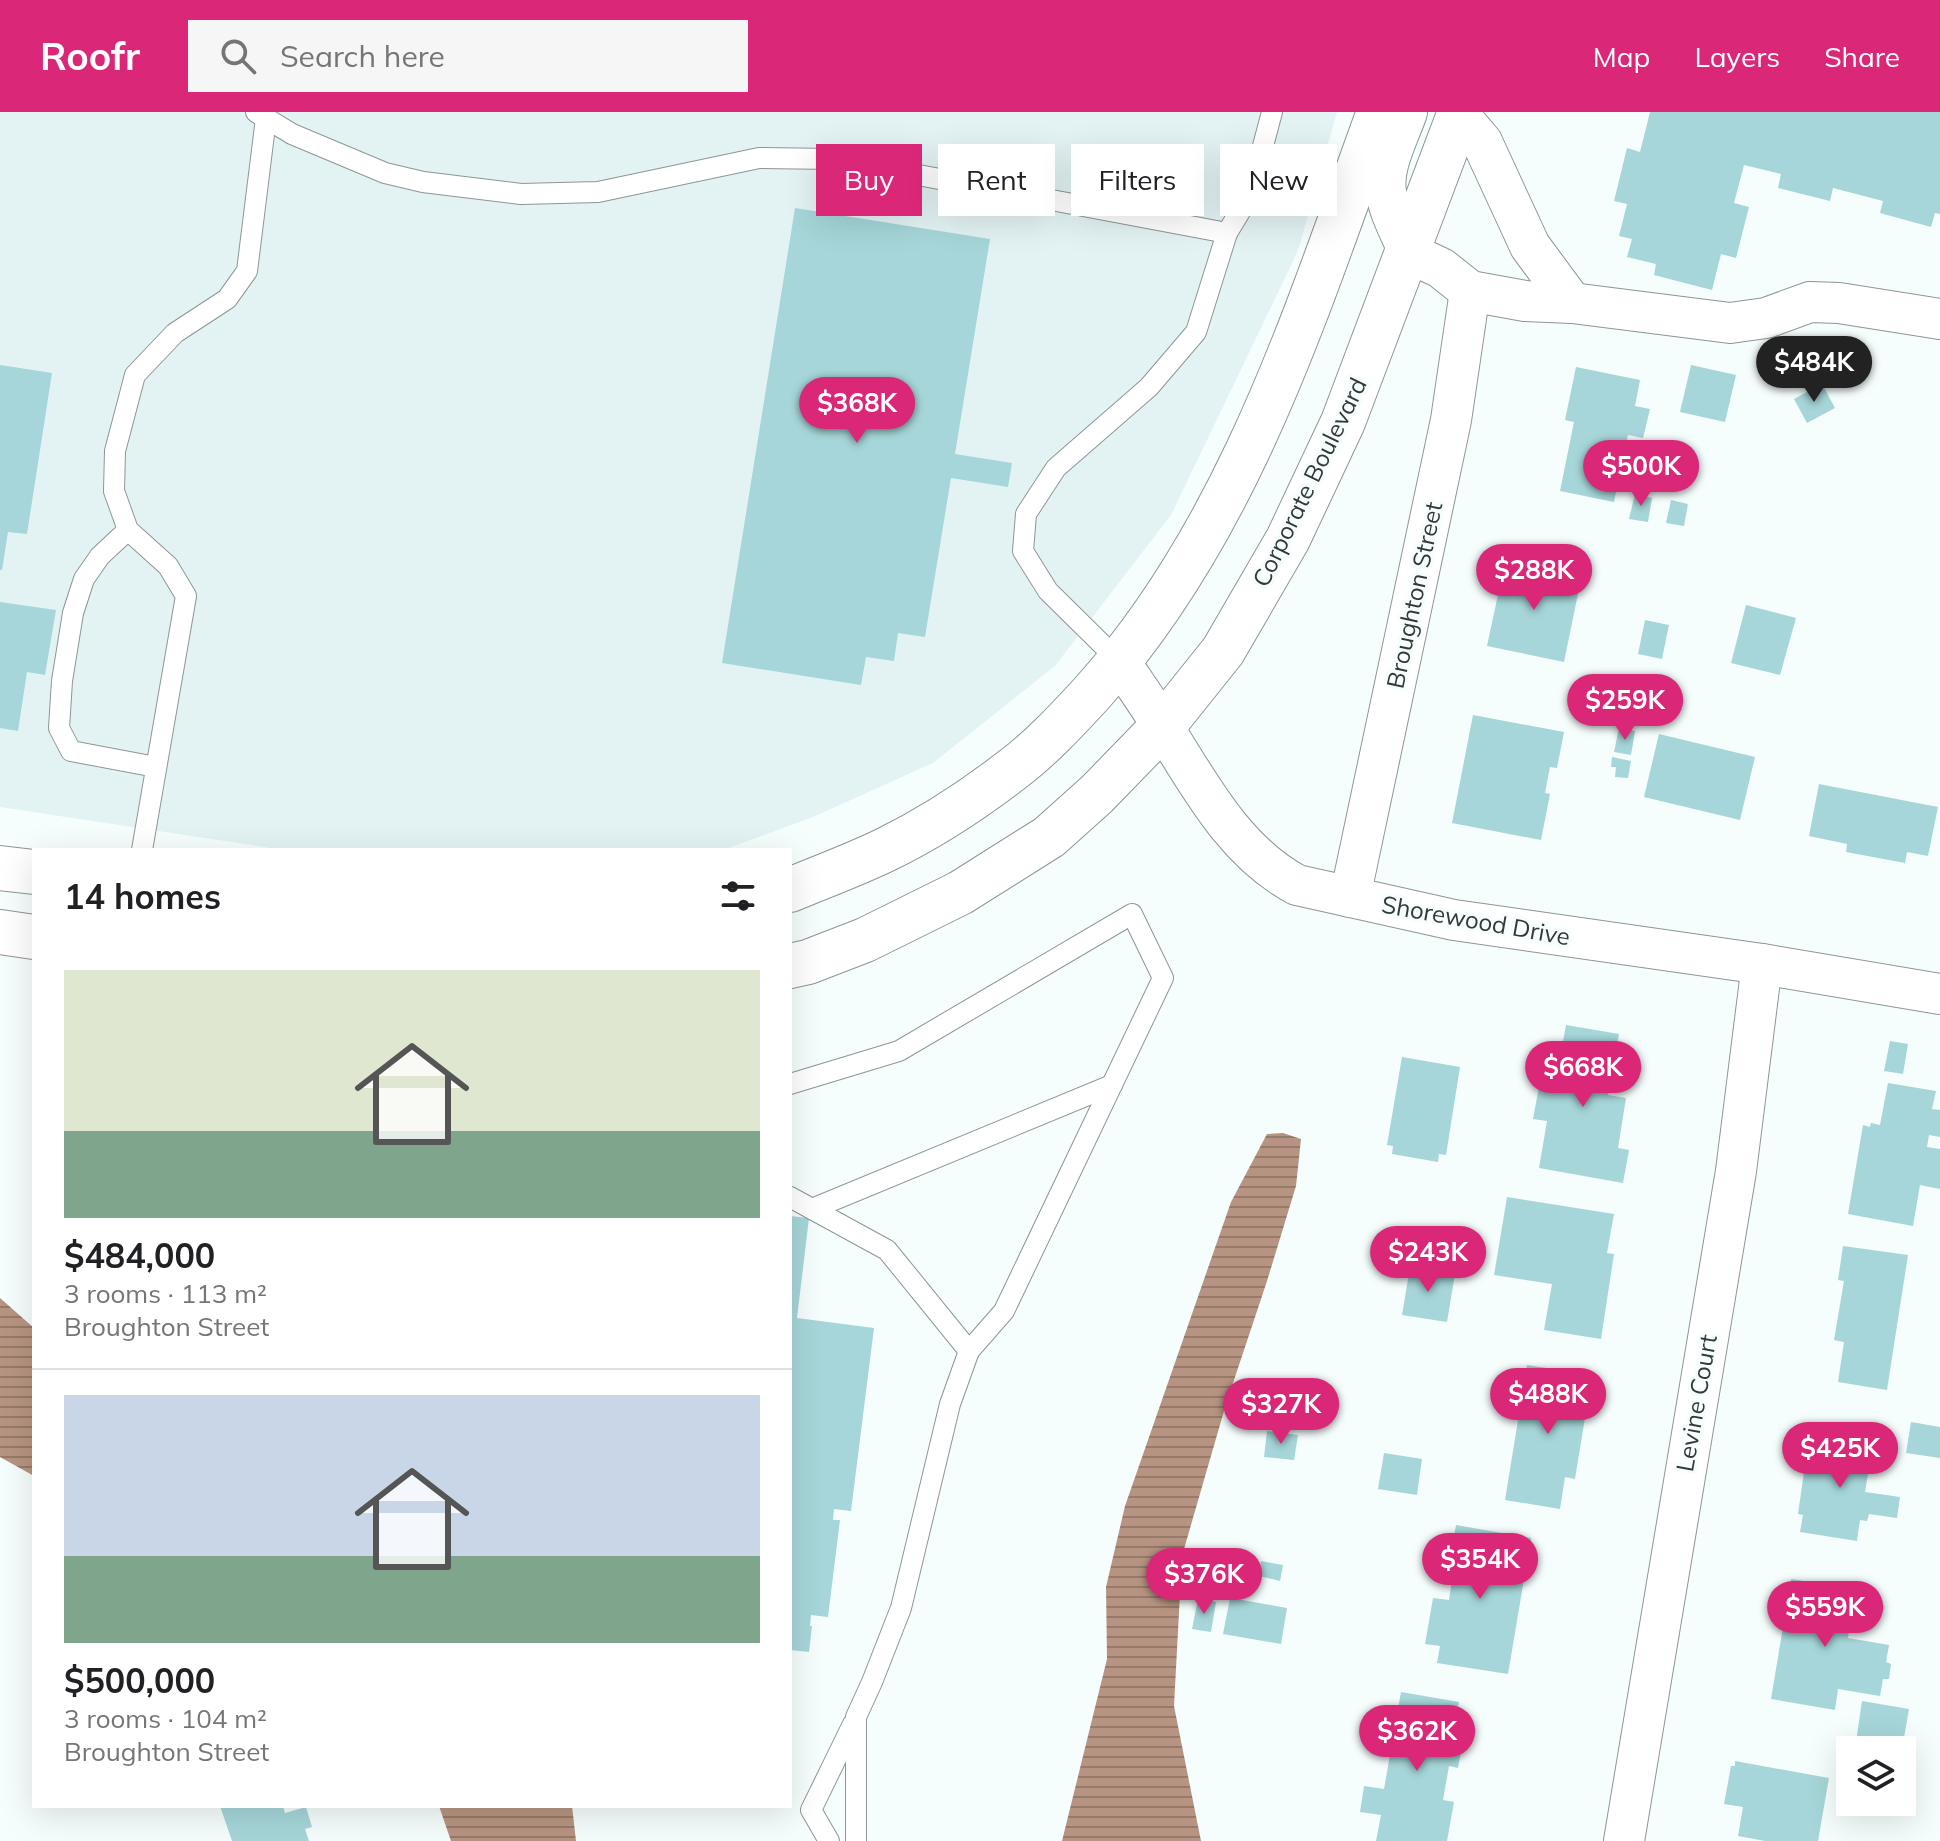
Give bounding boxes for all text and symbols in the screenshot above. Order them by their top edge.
search box [188,20,748,92]
text: Roofr [40,32,140,80]
icon: search [216,34,260,78]
text: Search here [280,37,445,75]
text: Map [1593,39,1650,74]
text: Layers [1694,39,1780,74]
text: Share [1824,39,1900,74]
chip: Buy [816,144,922,216]
chip: Rent [938,144,1055,216]
chip: Filters [1071,144,1204,216]
chip: New [1220,144,1337,216]
pin: $484K [1758,336,1870,404]
text: $484K [1774,345,1854,378]
street label: Corporate Boulevard [1245,372,1373,592]
pin: $368K [801,377,913,445]
text: $368K [817,386,897,419]
pin: $500K [1585,440,1697,508]
text: $500K [1601,449,1681,482]
street label: Broughton Street [1380,499,1448,691]
pin: $288K [1478,544,1590,612]
text: $288K [1494,553,1574,586]
pin: $259K [1569,674,1681,742]
text: $259K [1585,683,1665,716]
icon: filters [716,874,760,918]
text: 14 homes [64,875,221,918]
street label: Shorewood Drive [1379,889,1573,951]
icon: home [340,1022,484,1166]
pin: $668K [1527,1041,1639,1109]
text: $668K [1543,1050,1623,1083]
pin: $243K [1372,1226,1484,1294]
text: $484,000 [64,1234,215,1277]
text: $243K [1388,1235,1468,1268]
text: 3 rooms · 113 m² [64,1277,267,1310]
text: Broughton Street [64,1310,269,1343]
street label: Levine Court [1669,1332,1723,1474]
pin: $488K [1492,1368,1604,1436]
text: $488K [1508,1377,1588,1410]
pin: $327K [1225,1378,1337,1446]
text: $327K [1241,1387,1321,1420]
pin: $425K [1784,1422,1896,1490]
text: $425K [1800,1431,1880,1464]
icon: home [340,1447,484,1591]
pin: $354K [1424,1533,1536,1601]
text: $354K [1440,1542,1520,1575]
pin: $376K [1148,1548,1260,1616]
text: $376K [1164,1557,1244,1590]
pin: $559K [1769,1581,1881,1649]
text: $559K [1785,1590,1865,1623]
text: $500,000 [64,1659,215,1702]
text: 3 rooms · 104 m² [64,1702,267,1735]
pin: $362K [1361,1705,1473,1773]
text: $362K [1377,1714,1457,1747]
text: Broughton Street [64,1735,269,1768]
map controls [1836,1736,1916,1816]
button: layers [1836,1736,1916,1816]

